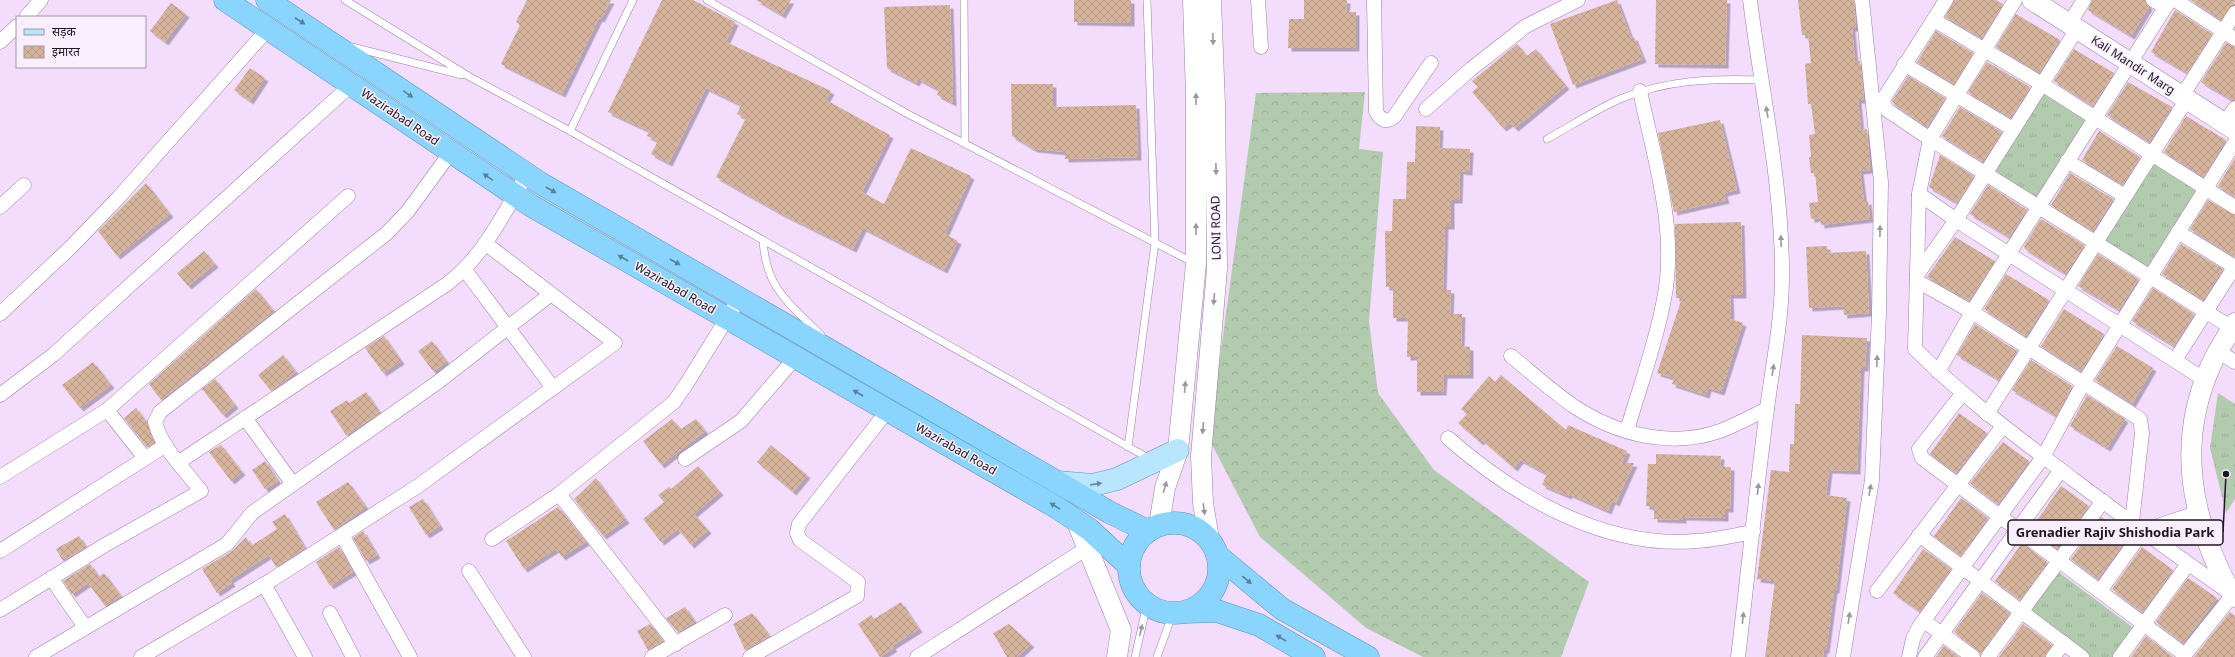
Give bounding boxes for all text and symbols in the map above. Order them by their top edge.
legend [16,16,146,68]
one-way arrow [295,17,305,25]
text: सड़क [52,23,77,40]
street label: Kali Mandir Marg [2088,31,2179,98]
one-way arrow [1209,33,1216,45]
text: इमारत [52,43,81,60]
street label: Wazirabad Road [358,84,443,149]
one-way arrow [403,90,413,98]
one-way arrow [1192,93,1199,105]
one-way arrow [1764,106,1770,118]
one-way arrow [1213,163,1219,176]
one-way arrow [483,173,493,181]
one-way arrow [545,186,557,193]
street label: LONI ROAD [1206,195,1225,261]
one-way arrow [1193,222,1199,235]
one-way arrow [1877,224,1883,237]
one-way arrow [1778,235,1785,247]
one-way arrow [617,255,629,262]
street label: Wazirabad Road [631,257,719,318]
one-way arrow [669,258,681,265]
one-way arrow [1211,293,1218,305]
one-way arrow [1874,354,1880,367]
one-way arrow [1771,364,1777,376]
one-way arrow [1181,381,1188,393]
one-way arrow [852,389,864,396]
street label: Wazirabad Road [912,418,1000,479]
one-way arrow [1200,422,1207,434]
one-way arrow [1090,481,1102,487]
one-way arrow [1163,481,1169,493]
one-way arrow [1755,483,1761,495]
one-way arrow [1868,484,1874,496]
one-way arrow [1049,503,1061,510]
one-way arrow [1201,503,1207,515]
callout: Grenadier Rajiv Shishodia Park [2008,520,2223,545]
text: Grenadier Rajiv Shishodia Park [2016,523,2215,541]
one-way arrow [1242,576,1253,585]
one-way arrow [1739,612,1746,624]
one-way arrow [1846,612,1852,625]
one-way arrow [1138,624,1144,637]
one-way arrow [1275,634,1286,641]

